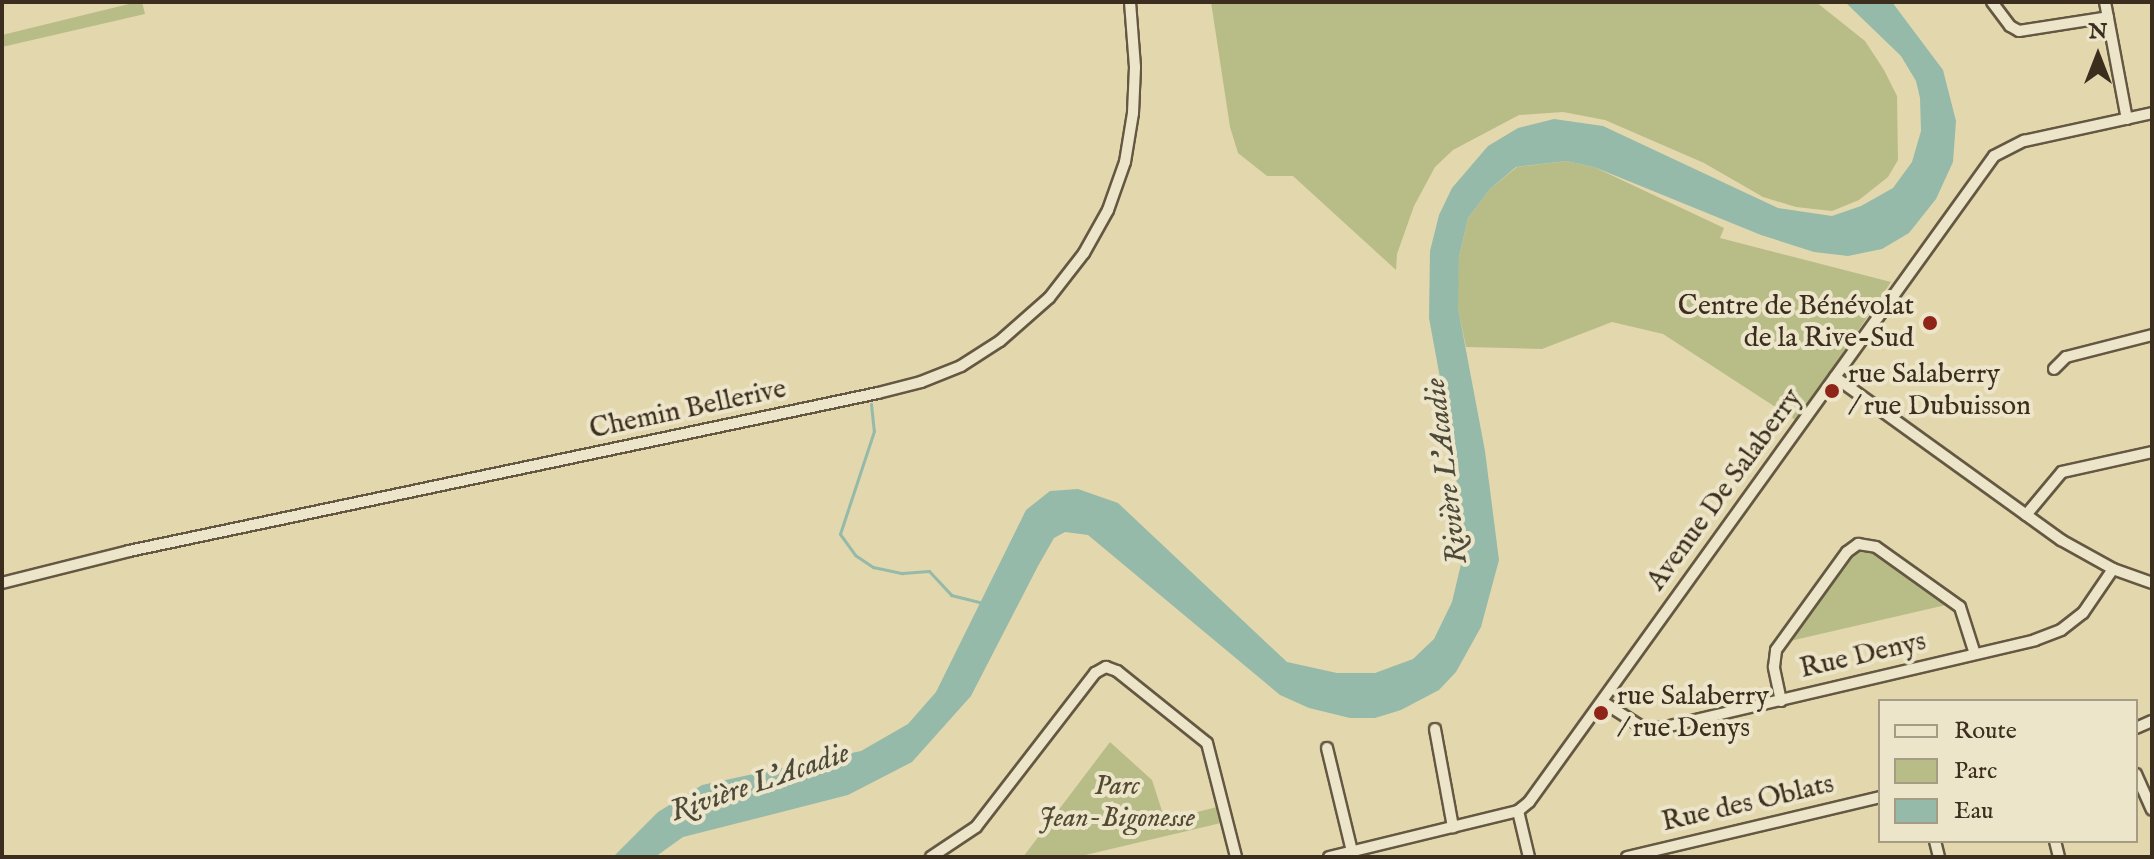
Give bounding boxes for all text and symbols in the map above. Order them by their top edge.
north arrow [2058,16,2138,96]
text: N [2088,18,2108,46]
place label: Centre de Bénévolat de la Rive-Sud [1678,290,1914,356]
marker: Centre de Bénévolat de la Rive-Sud [1921,314,1939,332]
place label: rue Salaberry / rue Dubuisson [1848,358,2031,424]
street label: Chemin Bellerive [587,373,789,447]
water label: Rivière L'Acadie [1418,376,1476,566]
street label: Avenue De Salaberry [1640,382,1810,598]
marker: rue Salaberry / rue Dubuisson [1823,382,1841,400]
street label: Rue Denys [1797,625,1929,687]
place label: rue Salaberry / rue Denys [1617,680,1769,746]
legend [1878,699,2138,843]
marker: rue Salaberry / rue Denys [1592,704,1610,722]
text: Route [1954,716,2017,747]
water label: Rivière L'Acadie [666,736,854,830]
text: Parc [1954,756,1997,787]
street label: Rue des Oblats [1659,768,1837,840]
park label: Parc Jean-Bigonesse [1039,770,1195,836]
text: Eau [1954,796,1993,827]

